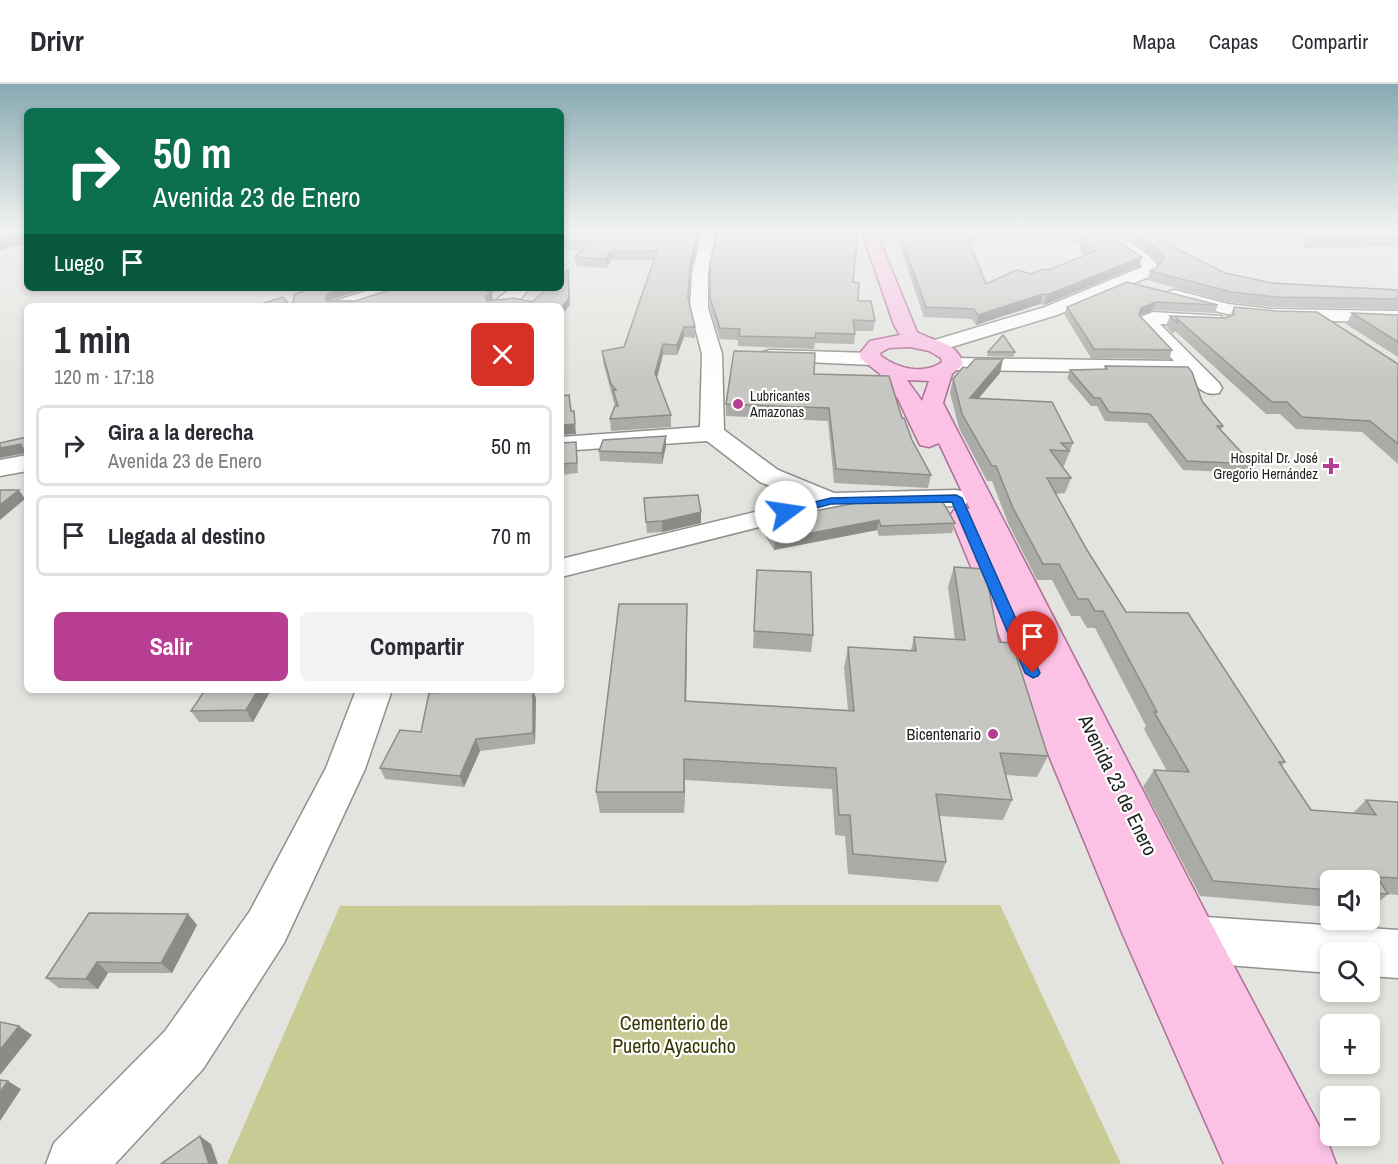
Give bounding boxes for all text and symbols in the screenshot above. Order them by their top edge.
text: Drivr [30,22,84,60]
text: Mapa [1133,27,1176,56]
text: Capas [1209,27,1258,56]
text: Compartir [1291,27,1368,56]
text: 50 m [153,125,232,181]
icon: right [54,132,132,210]
text: Avenida 23 de Enero [153,179,361,215]
icon: arrive [116,246,149,279]
text: Luego [54,248,104,278]
text: 1 min [54,316,131,364]
button: close [471,323,534,386]
text: 120 m · 17:18 [54,363,154,390]
place label: Lubricantes Amazonas [749,387,810,421]
marker: Lubricantes Amazonas [731,397,745,411]
text: Gira a la derecha [108,417,253,447]
icon: right [57,429,90,462]
text: 50 m [491,431,531,461]
text: Avenida 23 de Enero [108,447,262,474]
place label: Hospital Dr. José Gregorio Hernández [1213,449,1318,483]
marker: Hospital Dr. José Gregorio Hernández [1322,457,1340,475]
position arrow [754,480,818,544]
icon: arrive [57,519,90,552]
text: Llegada al destino [108,521,265,551]
text: 70 m [491,521,531,551]
pin [1007,611,1058,673]
button: Salir [54,612,288,681]
button: Compartir [300,612,534,681]
icon: arrive [1016,620,1049,653]
street label: Avenida 23 de Enero [1072,709,1164,860]
place label: Bicentenario [907,723,981,745]
marker: Bicentenario [986,727,1000,741]
map controls [1320,870,1380,1146]
button: sound [1320,870,1380,930]
button: search [1320,942,1380,1002]
park label: Cementerio de Puerto Ayacucho [612,1009,736,1059]
button: + [1320,1014,1380,1074]
button: − [1320,1086,1380,1146]

